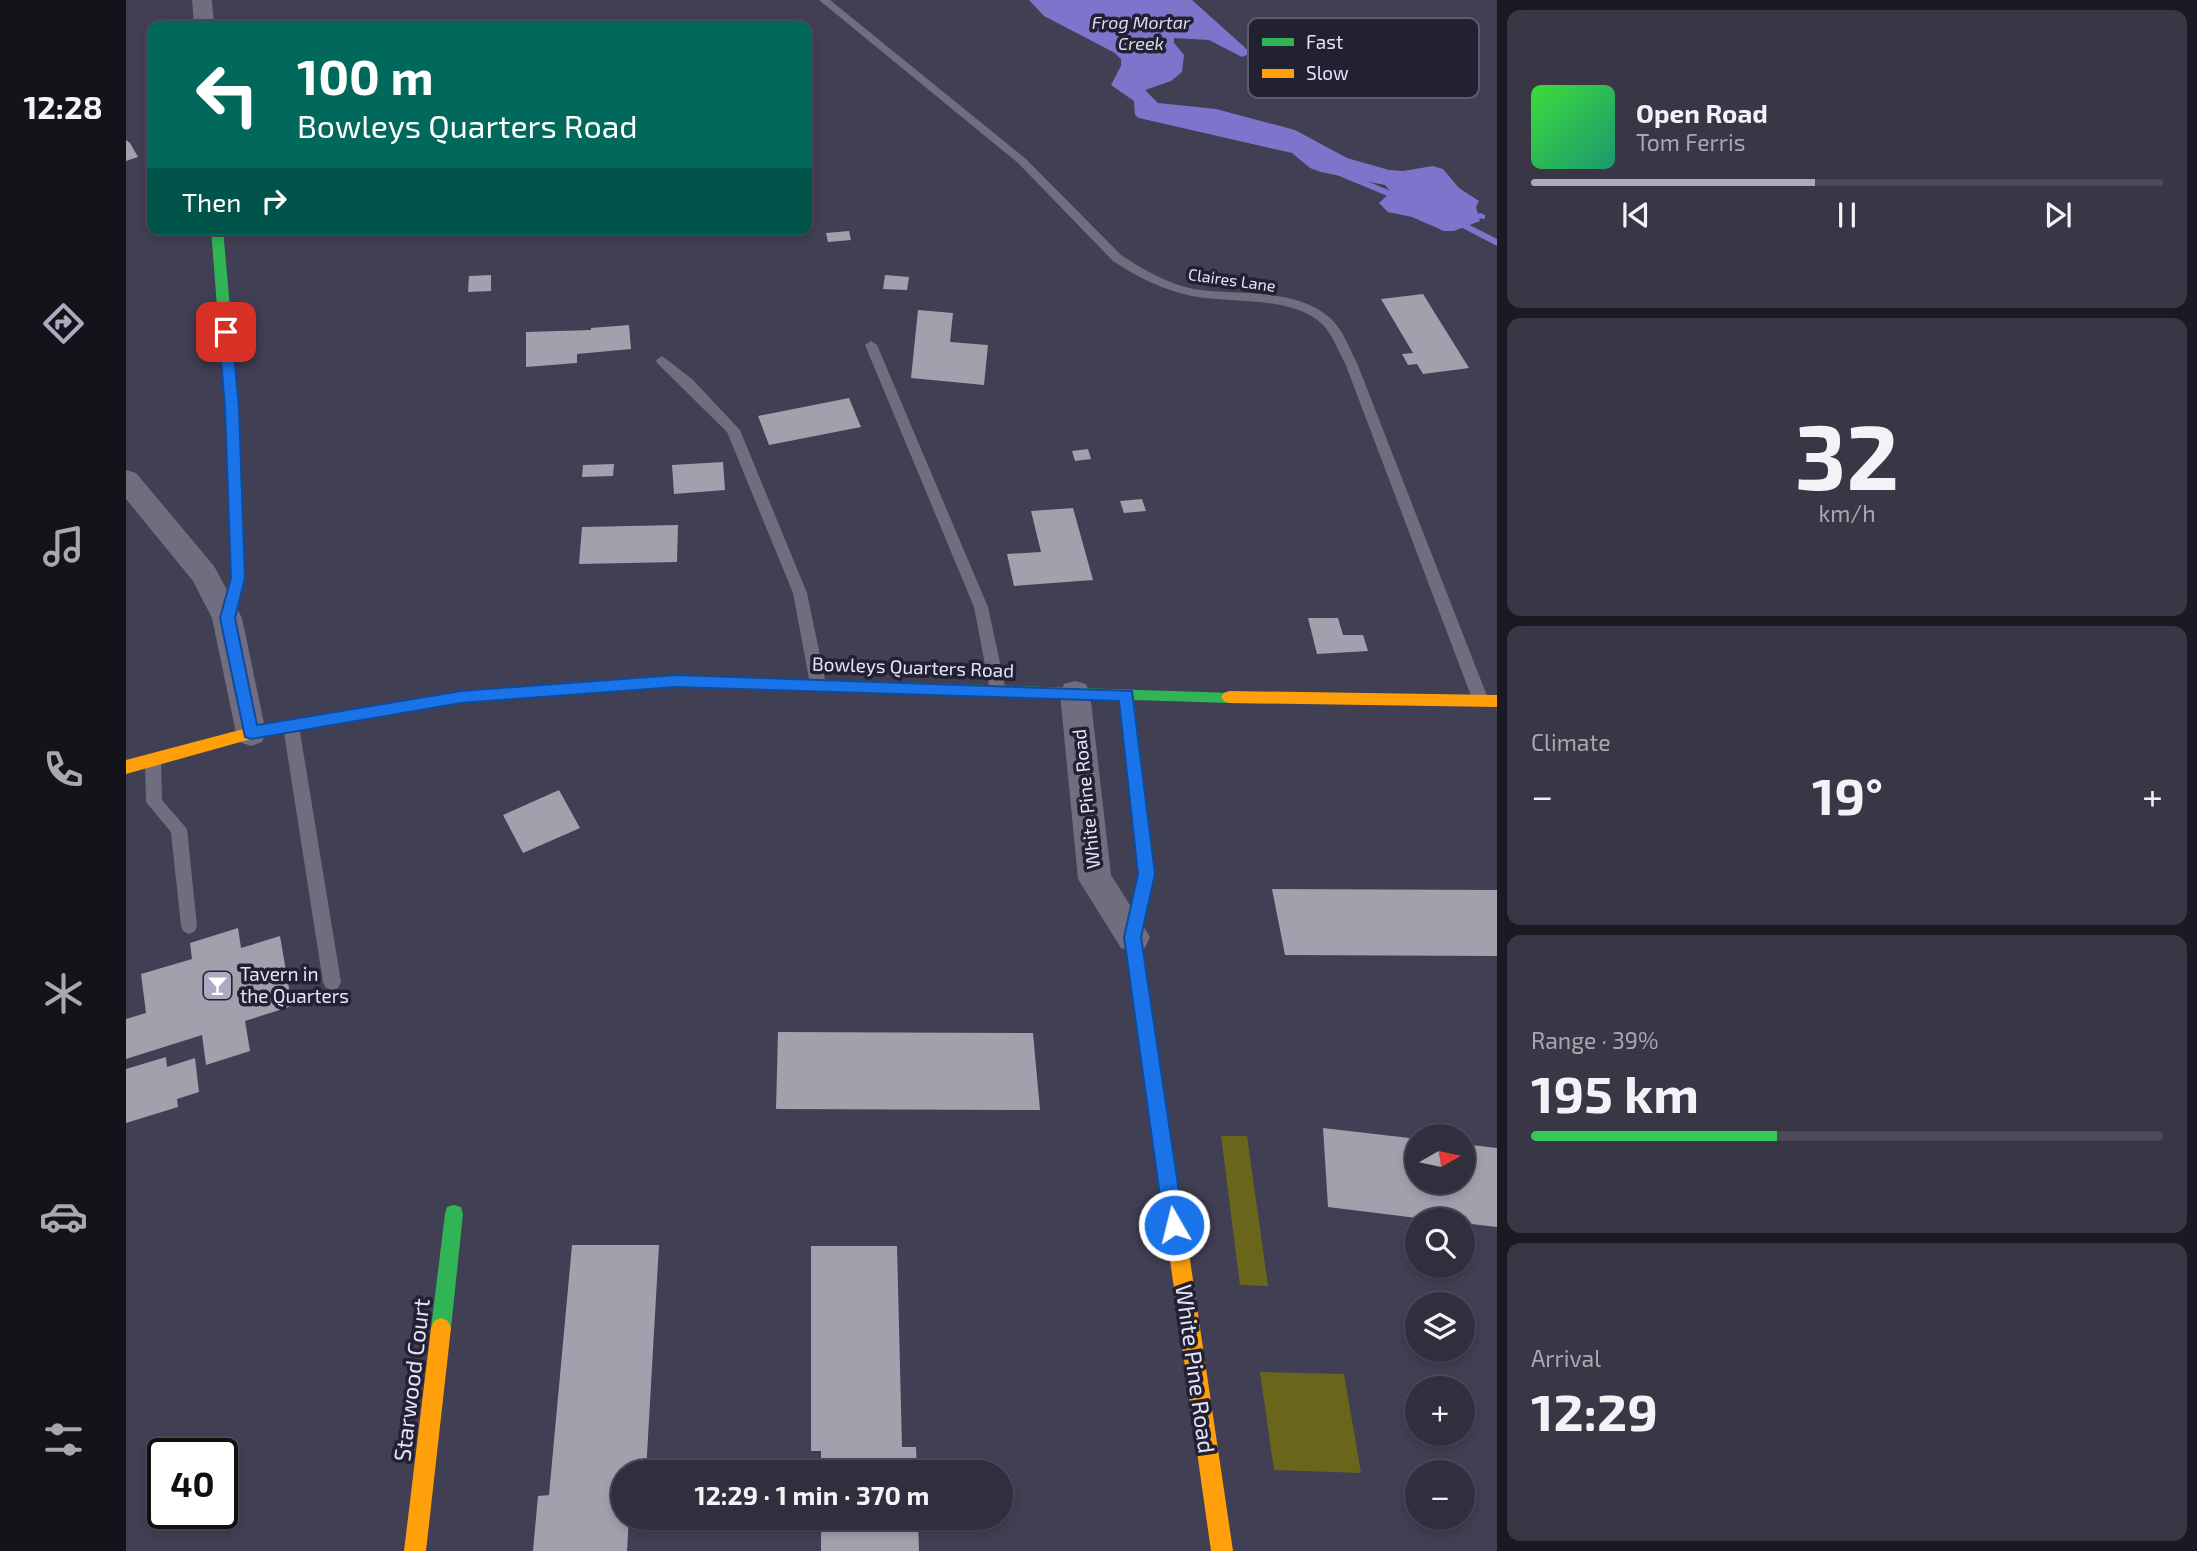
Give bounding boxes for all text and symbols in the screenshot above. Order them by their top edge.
water label: Frog Mortar Creek [1092,11,1191,54]
legend [1248,18,1479,98]
text: Fast [1306,30,1343,53]
text: 100 m [297,46,434,105]
icon: left [182,49,273,140]
text: Slow [1306,61,1349,84]
text: 12:28 [23,87,103,125]
text: Open Road [1636,97,1768,128]
text: Bowleys Quarters Road [297,106,638,144]
text: Tom Ferris [1636,128,1745,156]
icon: right [255,182,293,220]
text: Then [182,186,241,217]
icon: previous [1617,196,1655,234]
icon: pause [1828,196,1866,234]
icon: next [2039,196,2077,234]
street label: Claires Lane [1187,264,1277,295]
icon: directions [39,299,88,348]
pin [196,302,256,362]
icon: arrive [207,313,245,351]
text: 32 [1795,399,1899,508]
text: km/h [1818,499,1876,527]
icon: music [39,522,88,571]
street label: Bowleys Quarters Road [812,651,1014,682]
street label: White Pine Road [1067,728,1104,870]
text: Climate [1531,728,1611,756]
icon: phone [39,745,88,794]
text: 19° [1812,763,1883,825]
text: − [1531,772,1553,818]
text: + [2142,772,2163,818]
place label: Tavern in the Quarters [240,962,349,1007]
bar icon: Tavern in the Quarters [200,968,234,1002]
icon: climate [39,969,88,1018]
text: Range · 39% [1531,1026,1659,1054]
text: 195 km [1531,1061,1699,1123]
north arrow [1405,1124,1475,1194]
map controls [1405,1124,1475,1530]
position arrow [1137,1188,1211,1262]
icon: car [39,1192,88,1241]
button: search [1405,1208,1475,1278]
street label: White Pine Road [1170,1283,1222,1455]
button: layers [1405,1292,1475,1362]
street label: Starwood Court [387,1297,435,1463]
text: Arrival [1531,1344,1601,1372]
button: + [1405,1376,1475,1446]
text: 12:29 [1531,1379,1658,1441]
icon: filters [39,1415,88,1464]
speed limit sign: 40 [147,1438,238,1529]
button: − [1405,1460,1475,1530]
text: 12:29 · 1 min · 370 m [695,1479,929,1510]

